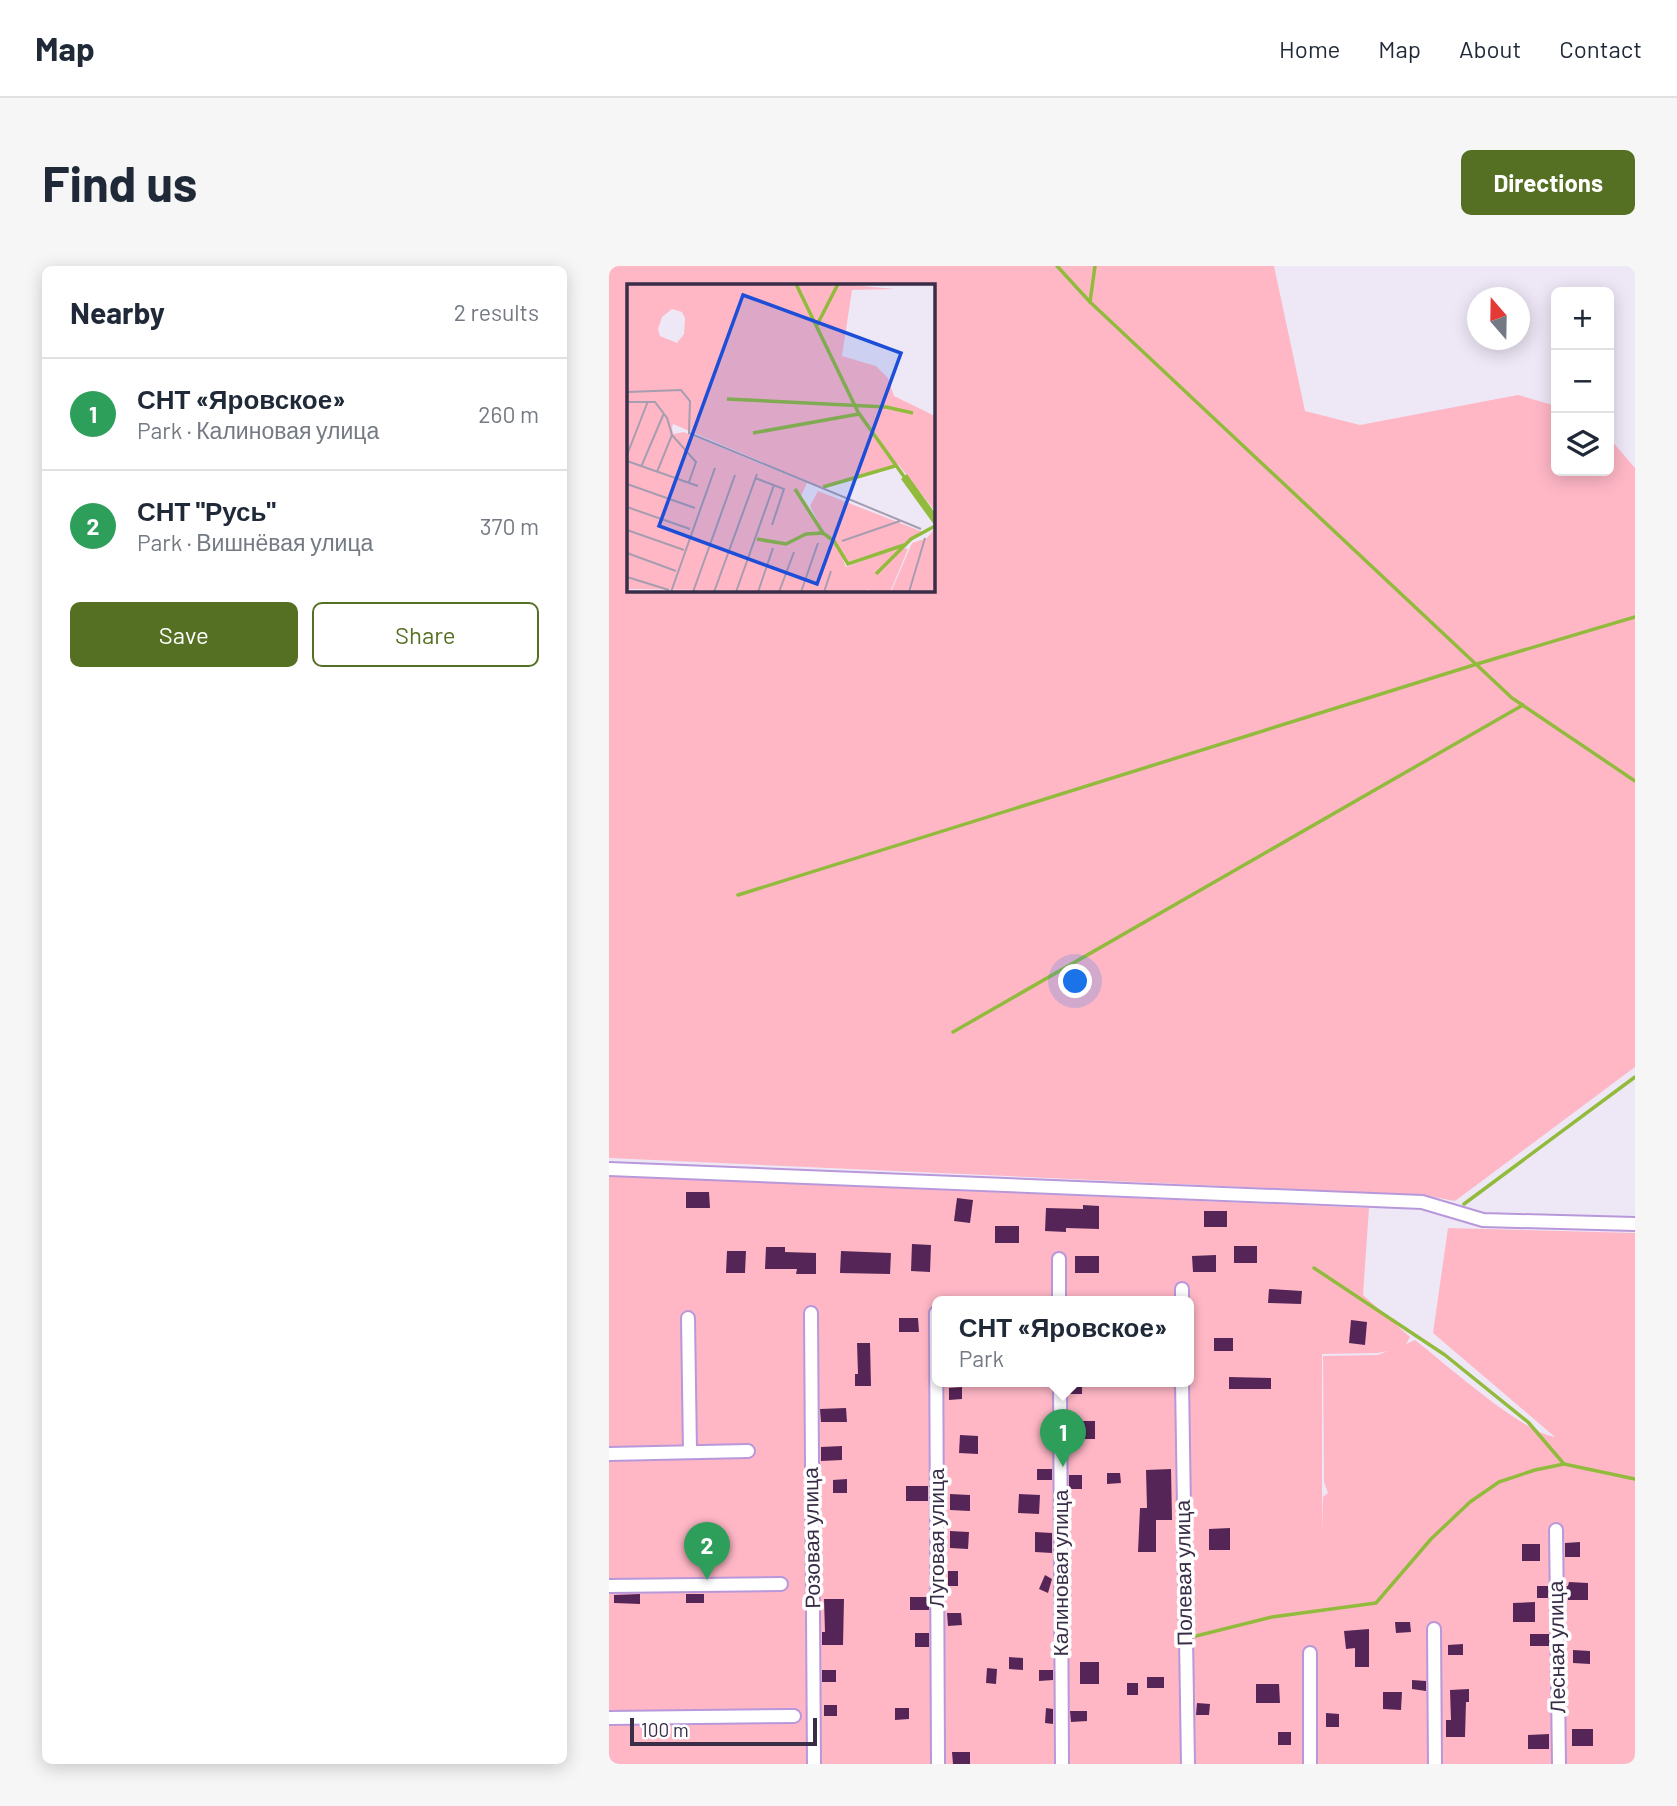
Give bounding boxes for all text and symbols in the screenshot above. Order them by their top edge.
text: Map [35,28,95,68]
text: Home [1279,34,1340,63]
text: Map [1378,34,1421,63]
text: About [1459,34,1521,63]
text: Contact [1559,34,1642,63]
button: Directions [1461,150,1635,215]
text: Find us [42,153,197,212]
inset map [627,284,935,592]
north arrow [1467,287,1530,350]
map controls [1551,287,1614,476]
button: + [1551,287,1614,350]
text: Nearby [70,294,165,330]
text: 2 results [454,298,539,326]
button: − [1551,350,1614,413]
text: СНТ «Яровское» [137,383,345,414]
text: 1 [89,400,97,428]
text: 260 m [478,400,539,428]
button: layers [1551,413,1614,476]
text: Park · Калиновая улица [137,416,379,444]
text: СНТ "Русь" [137,495,276,526]
text: 2 [87,512,99,540]
text: 370 m [480,512,539,540]
text: Park · Вишнёвая улица [137,528,373,556]
button: Save [70,602,298,667]
button: Share [312,602,539,667]
your location [1058,964,1092,998]
popup [932,1296,1194,1387]
text: СНТ «Яровское» [959,1311,1167,1342]
text: Park [959,1344,1004,1372]
pin: 1 [1040,1409,1086,1467]
street label: Розовая улица [797,1467,824,1609]
street label: Луговая улица [923,1468,948,1608]
street label: Калиновая улица [1047,1489,1072,1657]
street label: Полевая улица [1169,1499,1196,1646]
pin: 2 [684,1522,730,1580]
street label: Лесная улица [1542,1580,1569,1714]
scale bar [630,1715,817,1747]
text: 100 m [641,1718,689,1741]

